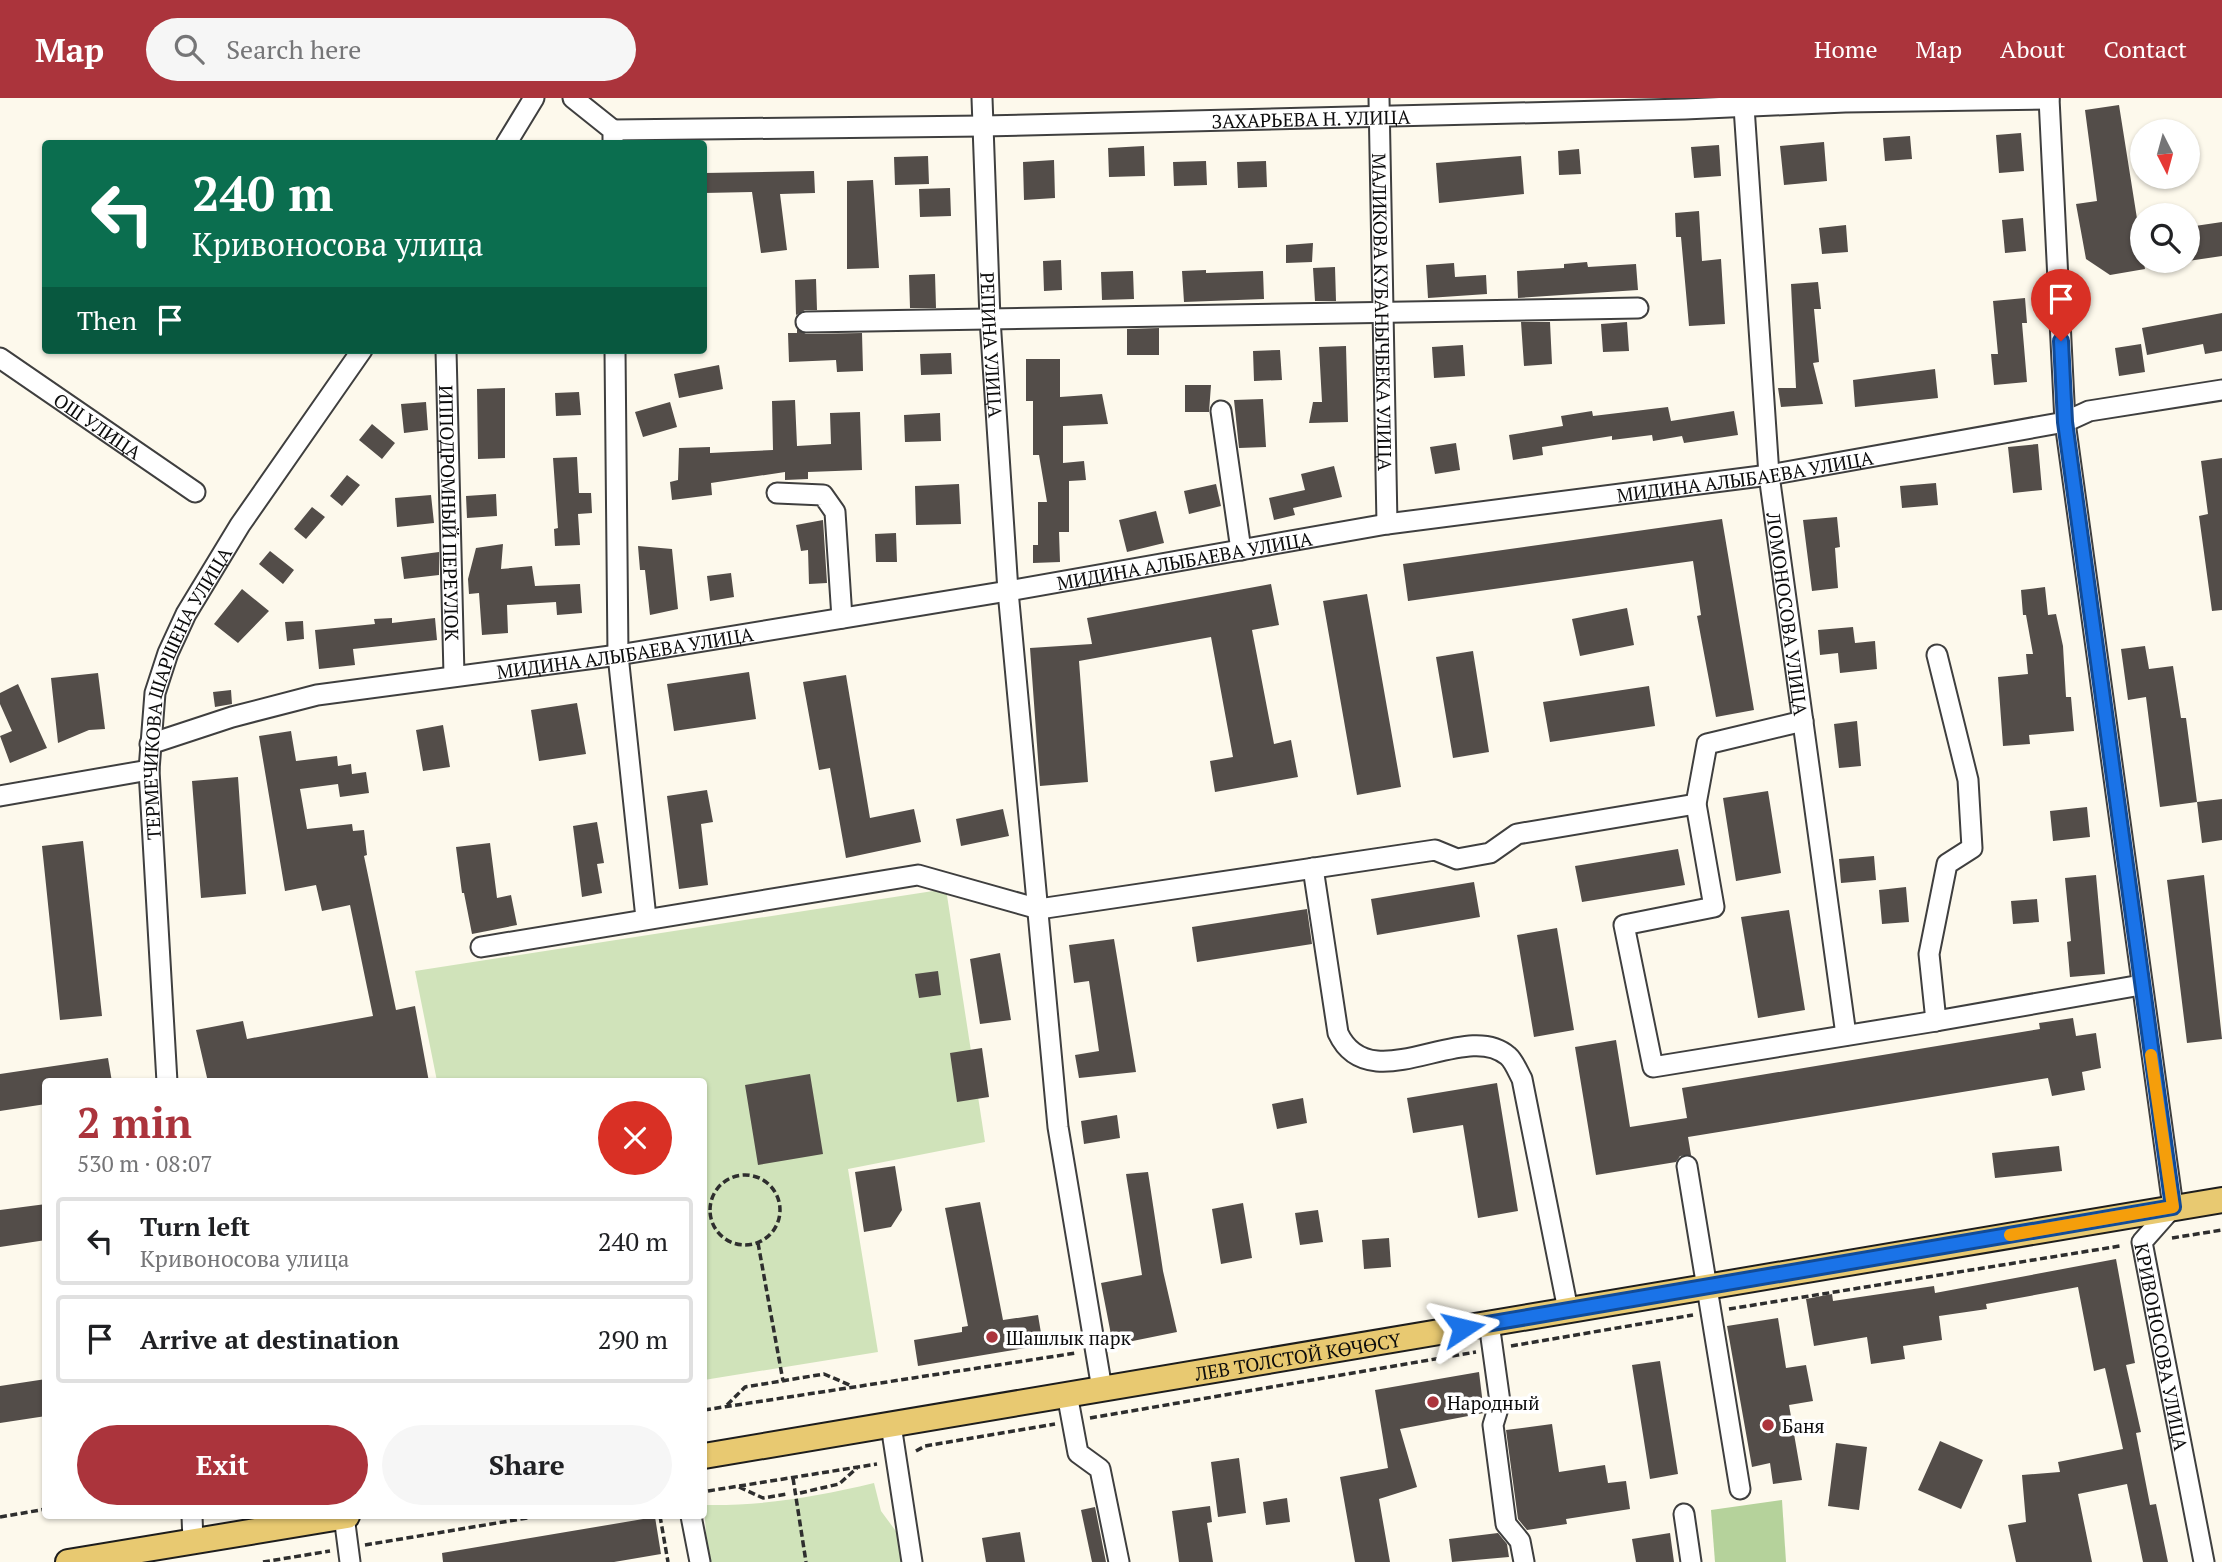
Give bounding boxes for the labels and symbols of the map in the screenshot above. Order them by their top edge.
street label: ЗАХАРЬЕВА Н. УЛИЦА [1211,103,1411,133]
north arrow [2130,119,2200,189]
street label: МАЛИКОВА КУБАНЫЧБЕКА УЛИЦА [1368,153,1398,471]
pin [2031,269,2091,341]
street label: РЕПИНА УЛИЦА [976,271,1009,418]
street label: ИППОДРОМНЫЙ ПЕРЕУЛОК [434,385,466,642]
street label: ОШ УЛИЦА [49,386,147,464]
street label: МИДИНА АЛЫБАЕВА УЛИЦА [1615,444,1875,507]
street label: ЛОМОНОСОВА УЛИЦА [1762,510,1814,717]
street label: МИДИНА АЛЫБАЕВА УЛИЦА [1055,525,1314,595]
street label: ТЕРМЕЧИКОВА ШАРШЕНА УЛИЦА [136,542,237,841]
street label: МИДИНА АЛЫБАЕВА УЛИЦА [495,621,755,683]
street label: КРИВОНОСОВА УЛИЦА [2130,1241,2195,1452]
position arrow [1426,1291,1500,1365]
place label: Шашлык парк [1006,1325,1131,1350]
street label: ЛЕВ ТОЛСТОЙ КӨЧӨСҮ [1192,1326,1403,1386]
marker: Шашлык парк [984,1329,1000,1345]
place label: Народный [1447,1390,1540,1415]
marker: Народный [1425,1394,1441,1410]
place label: Баня [1782,1413,1825,1438]
marker: Баня [1760,1417,1776,1433]

